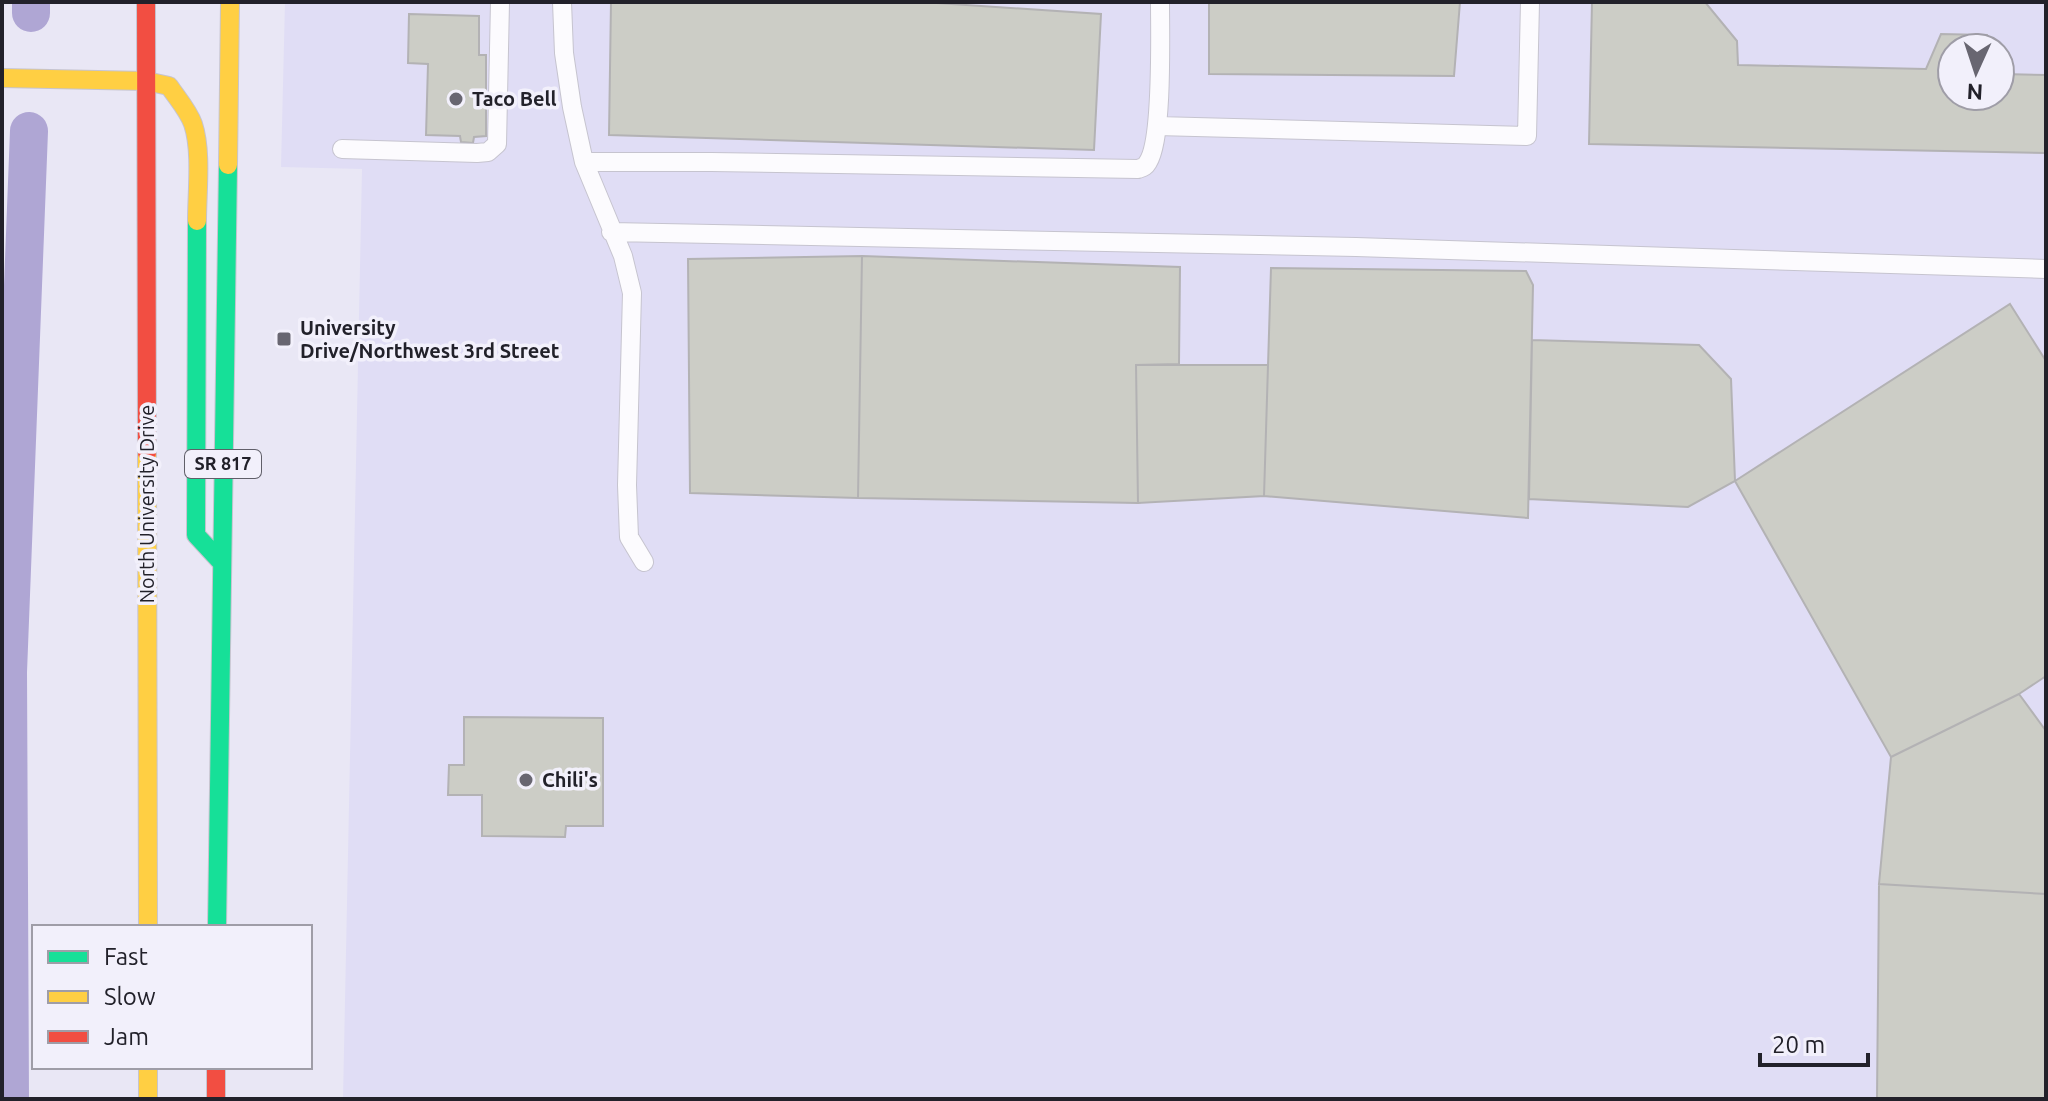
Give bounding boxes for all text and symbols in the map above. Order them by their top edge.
north arrow [1936,32,2016,112]
text: N [1966,80,1984,105]
place label: Taco Bell [472,87,557,110]
marker: Taco Bell [447,90,465,108]
place label: University Drive/Northwest 3rd Street [300,316,560,362]
marker: University Drive/Northwest 3rd Street [275,330,293,348]
street label: North University Drive [135,405,158,603]
road number: SR 817 [185,450,261,478]
place label: Chili's [542,768,598,791]
marker: Chili's [517,771,535,789]
legend [32,925,312,1069]
text: Fast [104,943,148,970]
text: Slow [104,983,156,1010]
scale bar [1760,1017,1868,1067]
text: Jam [104,1023,149,1050]
text: 20 m [1772,1031,1825,1058]

